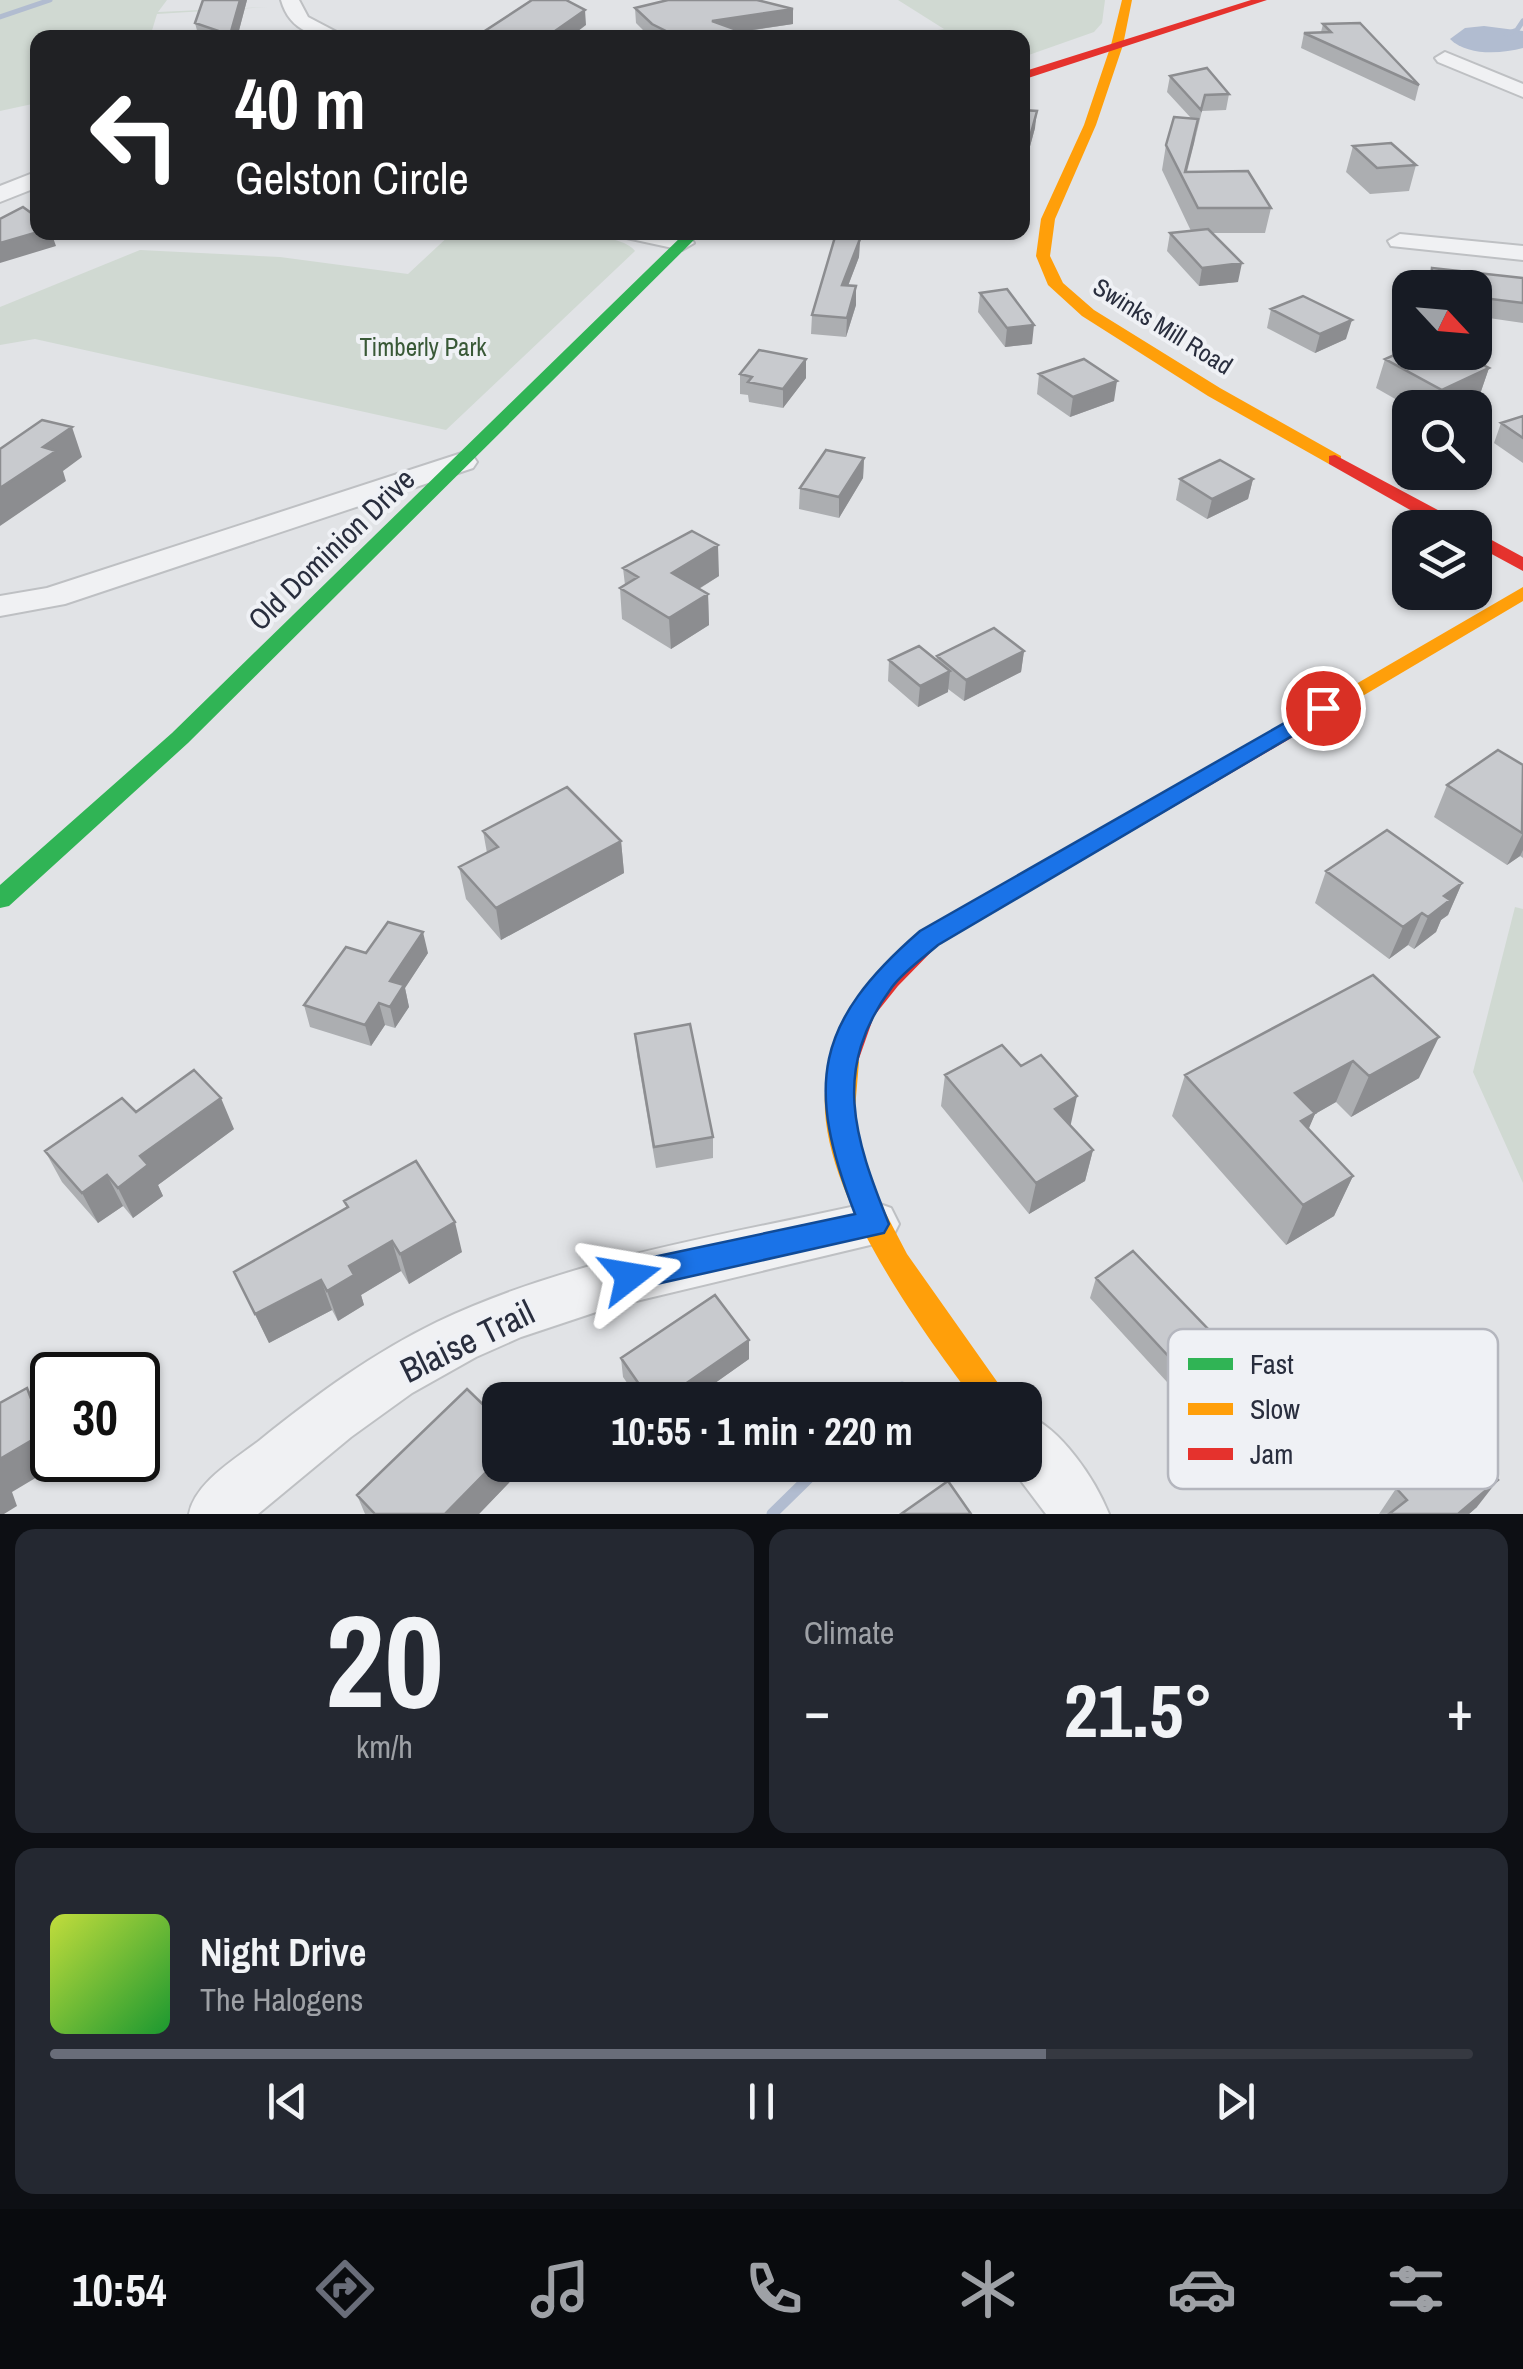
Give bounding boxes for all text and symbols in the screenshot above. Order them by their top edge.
text: 40 m [235,57,366,151]
icon: left [70,70,200,200]
text: Gelston Circle [235,147,469,208]
street label: Swinks Mill Road [1087,270,1239,382]
north arrow [1392,270,1492,370]
map controls [1392,270,1492,610]
park label: Timberly Park [359,330,487,364]
button: search [1392,390,1492,490]
street label: Old Dominion Drive [239,459,423,639]
button: layers [1392,510,1492,610]
pin [1281,666,1366,751]
icon: arrive [1296,681,1351,736]
position arrow [578,1224,682,1328]
street label: Blaise Trail [392,1288,542,1394]
legend [1168,1329,1498,1489]
text: Fast [1250,1345,1294,1383]
speed limit sign: 30 [30,1352,160,1482]
text: Slow [1250,1390,1300,1428]
text: 10:55 · 1 min · 220 m [611,1406,913,1457]
text: Jam [1250,1435,1293,1473]
text: 20 [325,1572,444,1748]
text: Climate [804,1611,894,1654]
text: 21.5° [1064,1659,1213,1760]
text: − [804,1673,830,1747]
text: + [1447,1673,1473,1747]
text: km/h [356,1725,413,1768]
text: Night Drive [200,1927,366,1978]
text: The Halogens [200,1978,363,2021]
icon: previous [260,2074,315,2129]
icon: pause [734,2074,789,2129]
icon: next [1208,2074,1263,2129]
icon: directions [310,2254,380,2324]
icon: music [525,2254,595,2324]
icon: phone [739,2254,809,2324]
icon: climate [953,2254,1023,2324]
icon: car [1167,2254,1237,2324]
icon: filters [1381,2254,1451,2324]
text: 10:54 [72,2259,166,2320]

